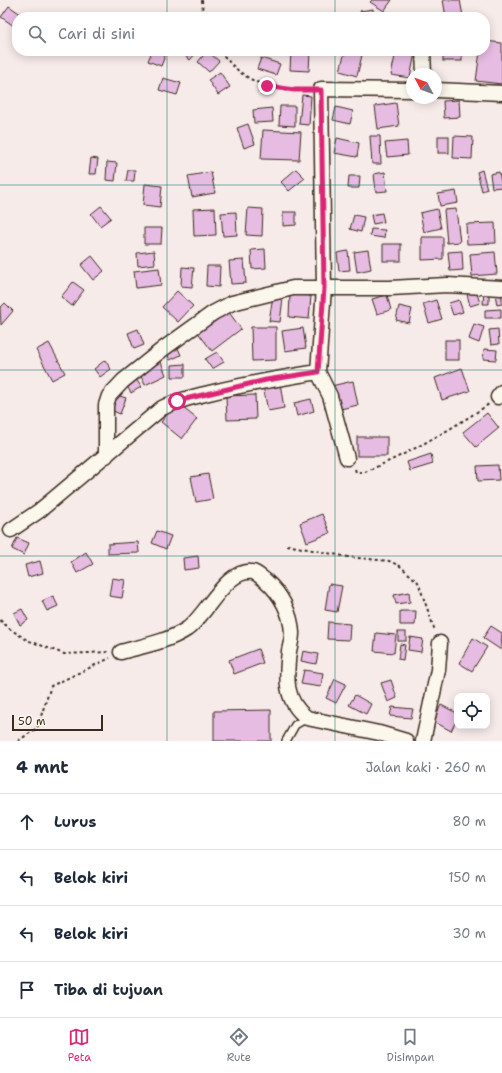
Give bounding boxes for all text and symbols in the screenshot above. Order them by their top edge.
search box [12,12,490,56]
icon: search [26,23,48,45]
text: Cari di sini [58,24,135,44]
north arrow [406,68,442,104]
route end [258,77,276,95]
route start [168,392,186,410]
map controls [454,693,490,729]
button: locate [454,693,490,729]
scale bar [12,713,103,732]
text: 50 m [18,714,46,729]
text: 4 mnt [16,756,69,778]
text: Jalan kaki · 260 m [365,759,486,776]
icon: ahead [16,811,38,833]
text: Lurus [54,812,96,832]
text: 80 m [452,813,486,830]
icon: left [16,867,38,889]
text: Belok kiri [54,868,128,888]
text: 150 m [448,869,486,886]
icon: left [16,923,38,945]
text: Belok kiri [54,924,128,944]
text: 30 m [452,925,486,942]
icon: arrive [16,979,38,1001]
text: Tiba di tujuan [54,980,163,1000]
tab: Peta [68,1026,91,1065]
tab: Rute [227,1026,251,1065]
tab: Disimpan [387,1026,434,1065]

